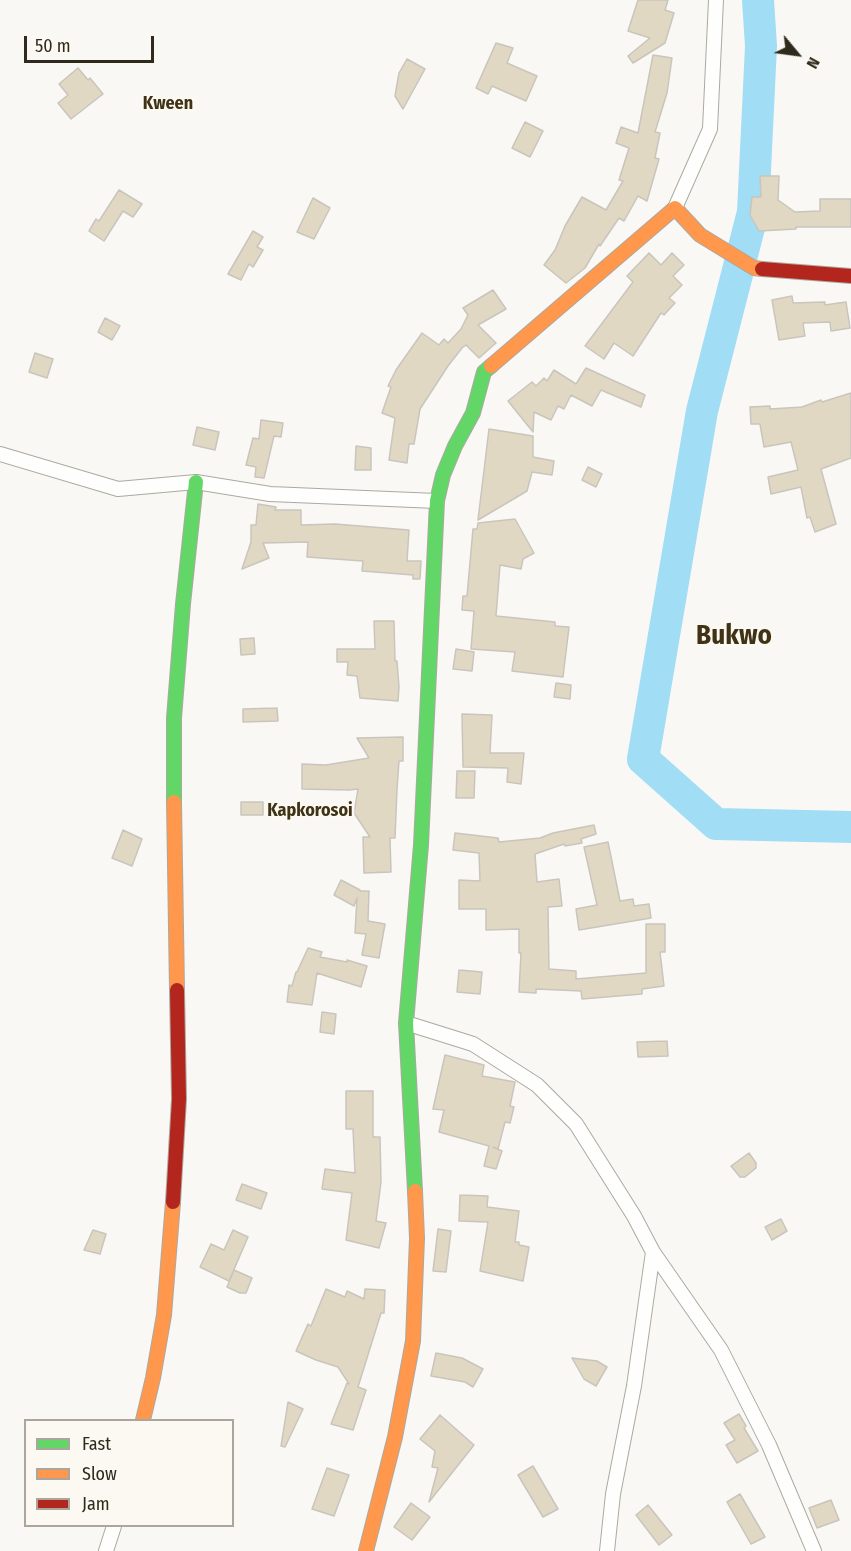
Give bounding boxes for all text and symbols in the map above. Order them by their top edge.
scale bar [27,24,158,62]
north arrow [767,24,827,84]
text: 50 m [35,35,71,57]
text: N [803,54,824,72]
district label: Kween [143,93,193,115]
district label: Bukwo [696,620,772,652]
district label: Kapkorosoi [267,800,353,822]
legend [24,1419,234,1527]
text: Fast [82,1433,111,1455]
text: Slow [82,1463,117,1485]
text: Jam [82,1493,110,1515]

